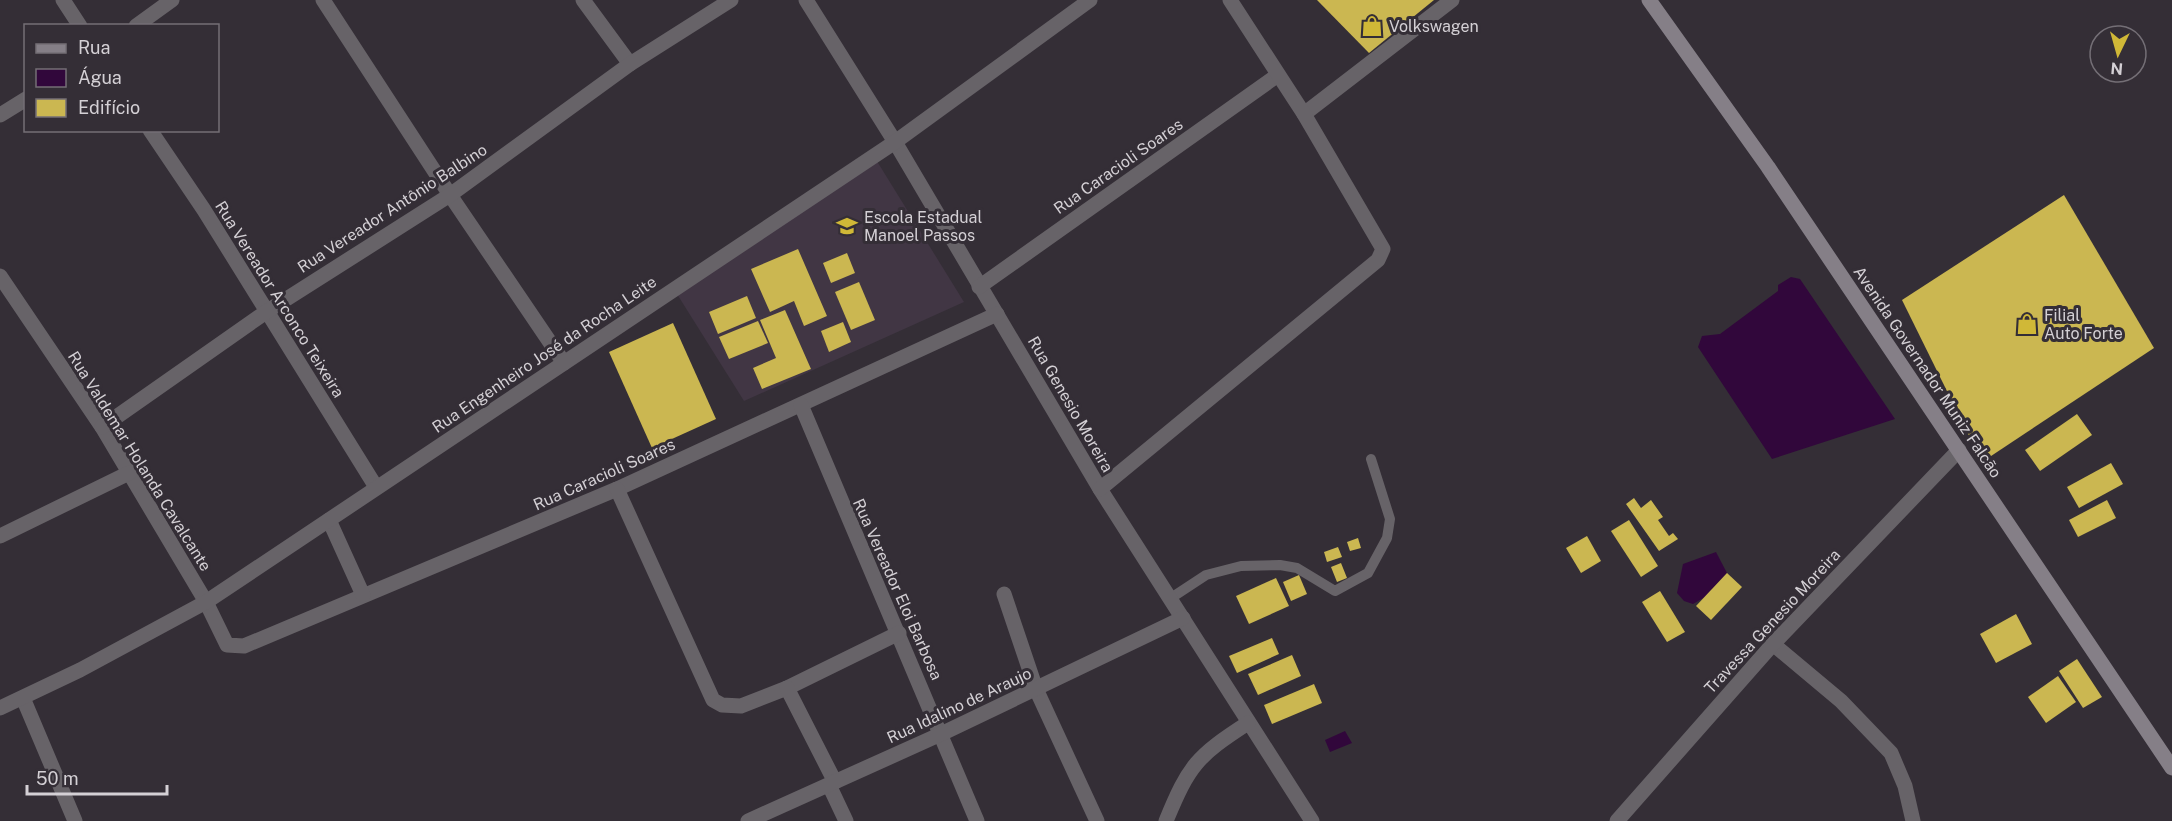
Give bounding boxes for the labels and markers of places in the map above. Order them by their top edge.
shop icon: Volkswagen [1360,14,1384,38]
place label: Volkswagen [1389,17,1479,36]
place label: Escola Estadual Manoel Passos [864,208,982,245]
school or university icon: Escola Estadual Manoel Passos [835,214,859,238]
place label: Filial Auto Forte [2044,306,2123,343]
shop icon: Filial Auto Forte [2015,312,2039,336]

